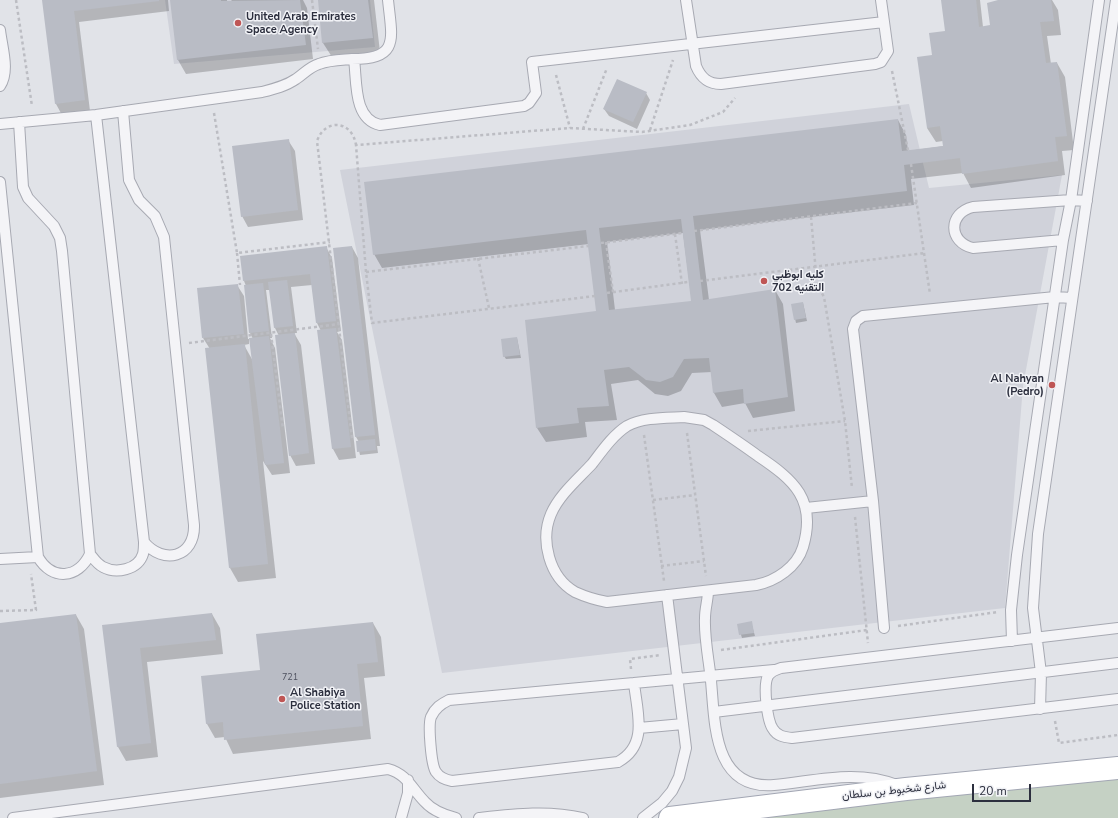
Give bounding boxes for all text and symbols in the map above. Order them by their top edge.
place label: United Arab Emirates Space Agency [246,10,356,36]
marker: United Arab Emirates Space Agency [233,18,243,28]
place label: كليه ابوظبي التقنيه 702 [772,268,824,294]
marker: كليه ابوظبي التقنيه 702 [759,276,769,286]
place label: Al Nahyan (Pedro) [991,372,1044,398]
marker: Al Nahyan (Pedro) [1047,380,1057,390]
house number: 721 [282,673,298,683]
place label: Al Shabiya Police Station [290,686,360,712]
marker: Al Shabiya Police Station [277,694,287,704]
scale bar [974,776,1033,802]
street label: شارع شخبوط بن سلطان [841,779,947,803]
text: 20 m [979,783,1007,799]

